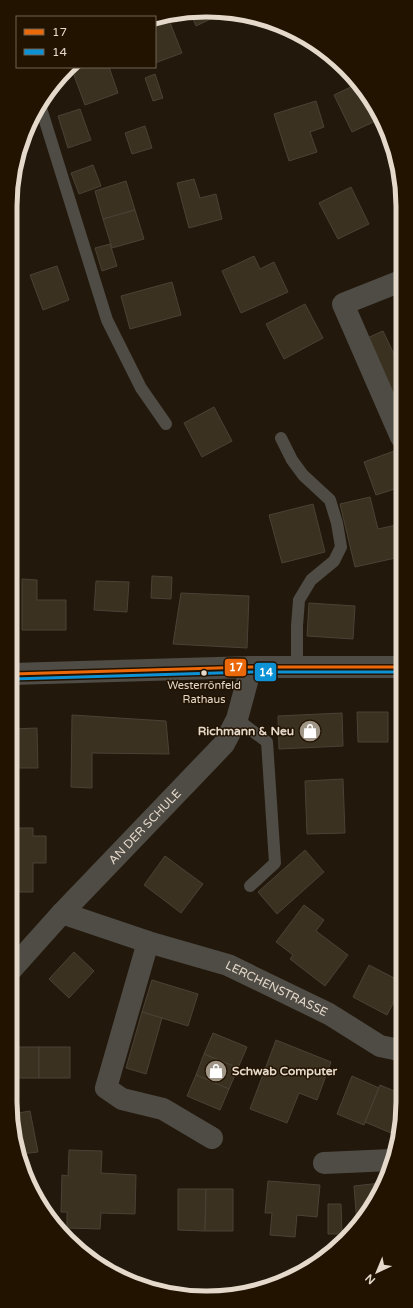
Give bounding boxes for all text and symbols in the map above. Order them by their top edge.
legend [16,16,156,68]
text: 17 [52,25,67,39]
text: 14 [52,45,68,59]
line badge: 17 [224,658,247,677]
text: 17 [229,661,243,674]
line badge: 14 [254,662,277,682]
text: 14 [259,666,273,679]
marker: Westerrönfeld Rathaus [199,668,209,678]
place label: Westerrönfeld Rathaus [167,679,241,706]
shop icon: Richmann & Neu [297,718,323,744]
place label: Richmann & Neu [198,724,294,738]
street label: AN DER SCHULE [106,786,184,867]
street label: LERCHENSTRASSE [223,958,330,1019]
shop icon: Schwab Computer [203,1058,229,1084]
place label: Schwab Computer [232,1064,337,1079]
north arrow [357,1252,397,1292]
text: N [363,1271,378,1287]

